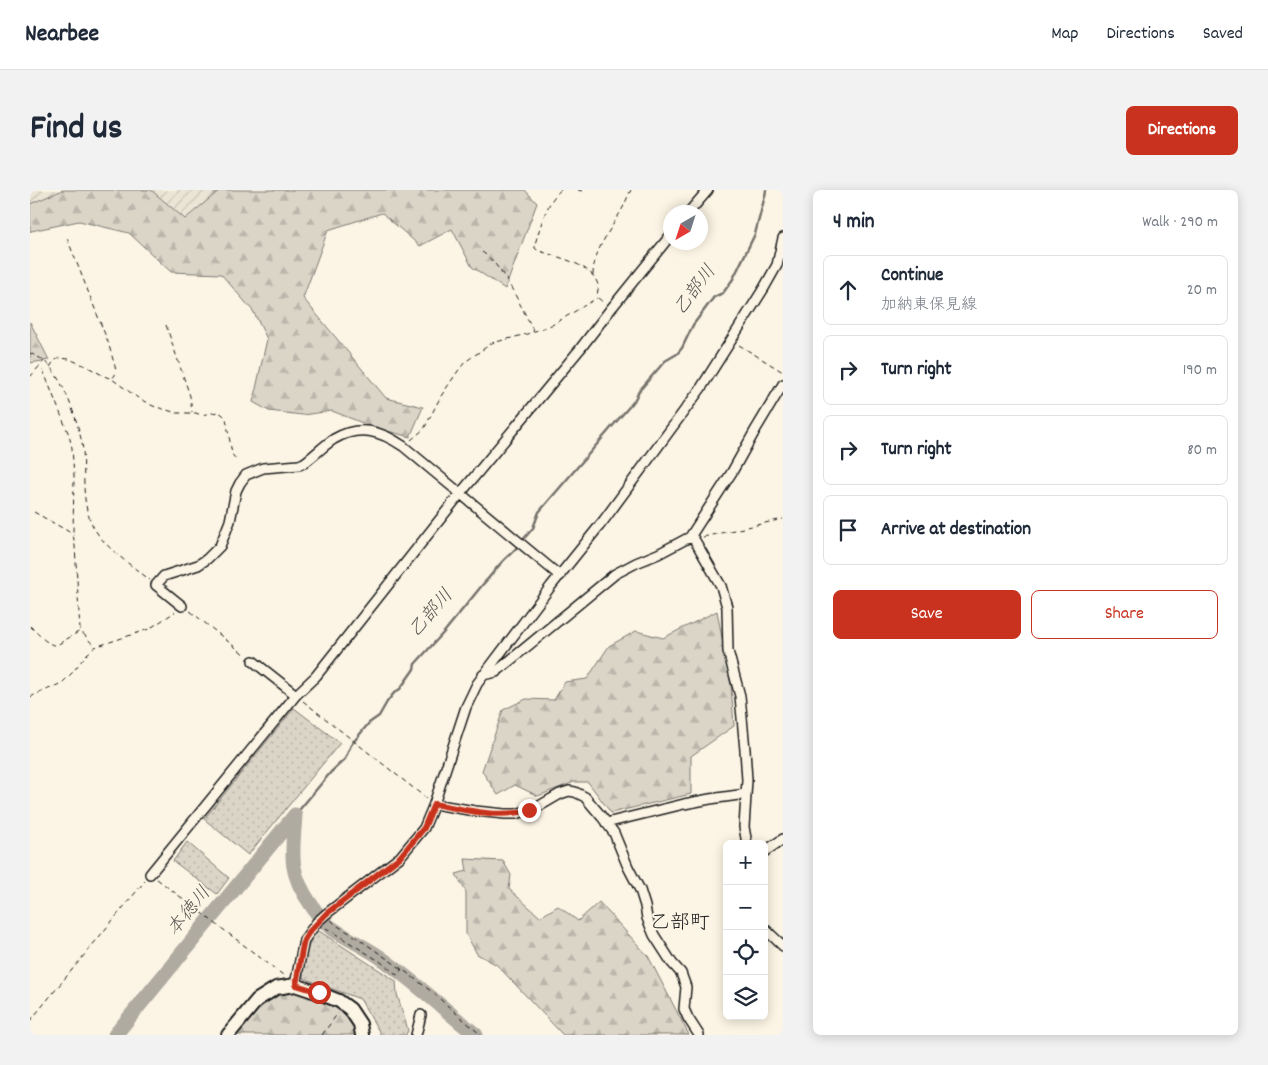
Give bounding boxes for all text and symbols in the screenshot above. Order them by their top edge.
text: Nearbee [25,18,99,52]
text: Map [1051,22,1078,47]
text: Directions [1106,22,1175,47]
text: Saved [1203,22,1243,47]
text: Find us [30,105,122,155]
button: Directions [1126,106,1238,155]
north arrow [663,205,708,250]
text: 4 min [833,208,875,238]
text: Walk · 290 m [1142,211,1218,234]
water label: 乙部川 [668,260,724,322]
text: Continue [881,263,943,290]
icon: ahead [834,276,862,304]
text: 20 m [1187,279,1217,302]
text: 加納東保見線 [881,294,977,317]
icon: right [834,356,862,384]
text: Turn right [881,357,952,384]
text: 190 m [1183,359,1217,382]
icon: right [834,436,862,464]
text: Turn right [881,437,952,464]
text: 80 m [1187,439,1217,462]
icon: arrive [834,516,862,544]
text: Arrive at destination [881,517,1031,544]
water label: 乙部川 [403,584,461,644]
button: Save [833,590,1021,639]
button: Share [1031,590,1218,639]
route end [518,799,541,822]
map controls [723,840,768,1020]
button: + [723,840,768,885]
water label: 本徳川 [162,881,218,943]
button: − [723,885,768,930]
district label: 乙部町 [650,910,710,938]
button: locate [723,930,768,975]
button: layers [723,975,768,1020]
route start [308,981,331,1004]

